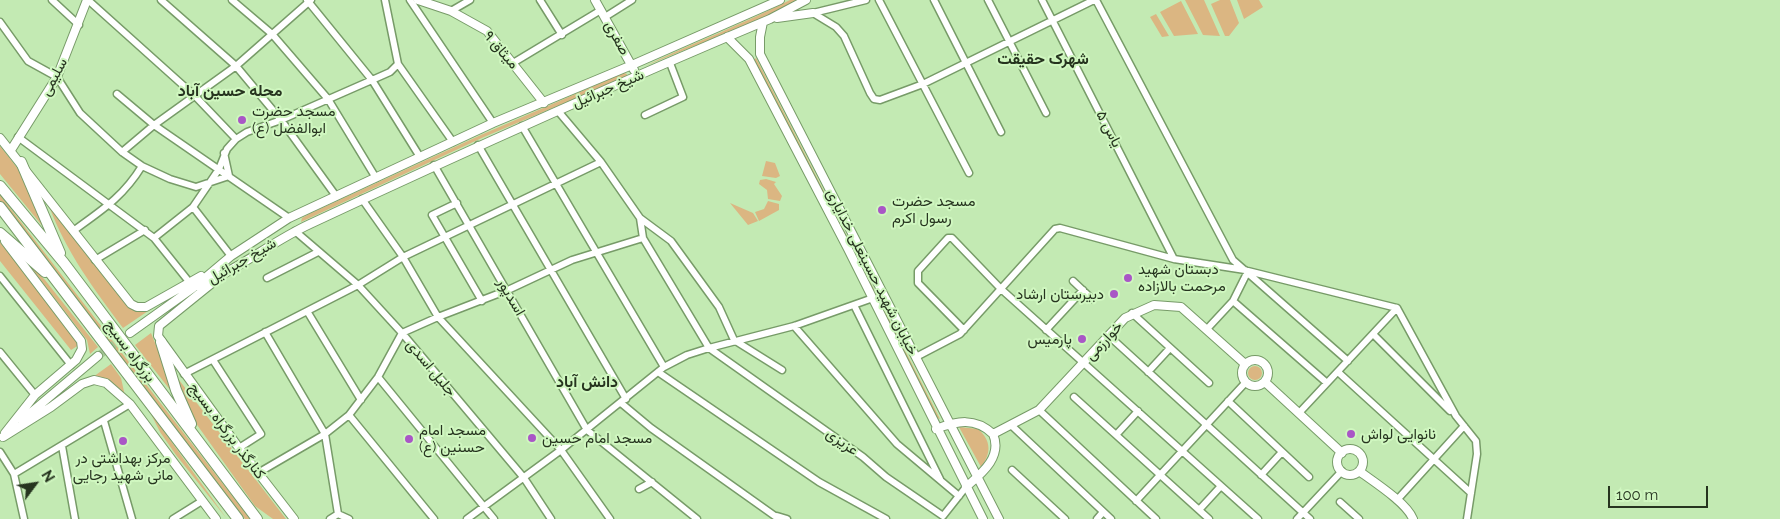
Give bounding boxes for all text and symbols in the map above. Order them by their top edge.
street label: صفری [600,18,634,58]
street label: میثاق ۹ [480,27,522,73]
district label: شهرک حقیقت [997,49,1089,69]
street label: سلیمی [37,55,71,99]
street label: شیخ جبرائیل [569,66,647,112]
district label: محله حسین آباد [178,81,282,101]
place label: مسجد حضرت ابوالفضل (ع) [252,102,335,137]
street label: یاس ۵ [1092,108,1126,150]
marker: مسجد حضرت ابوالفضل (ع) [236,114,248,126]
street label: خیابان شهید حسینعلی خدایاری [822,186,922,358]
place label: مسجد حضرت رسول اکرم [892,192,975,227]
marker: مسجد حضرت رسول اکرم [876,204,888,216]
street label: شیخ جبرائیل [204,234,280,288]
place label: دبستان شهید مرحمت بالازاده [1138,260,1226,295]
marker: دبستان شهید مرحمت بالازاده [1122,272,1134,284]
street label: اسدپور [493,275,529,319]
place label: دبیرستان ارشاد [1016,285,1104,303]
marker: دبیرستان ارشاد [1108,288,1120,300]
street label: بزرگراه بسیج [101,316,159,386]
street label: خوارزمی [1081,318,1127,364]
place label: پارمیس [1027,330,1072,348]
marker: پارمیس [1076,333,1088,345]
street label: جلیل اسدی [402,336,460,400]
district label: دانش آباد [556,372,618,392]
street label: کنارگذر بزرگراه بسیج [185,379,269,483]
place label: مسجد امام حسنین (ع) [419,421,486,456]
street label: عزیزی [822,425,862,459]
place label: نانوایی لواش [1361,425,1436,443]
marker: نانوایی لواش [1345,428,1357,440]
place label: مسجد امام حسین [542,429,652,447]
marker: مسجد امام حسین [526,432,538,444]
marker: مسجد امام حسنین (ع) [403,433,415,445]
marker: مرکز بهداشتی در مانی شهید رجایی [117,435,129,447]
place label: مرکز بهداشتی در مانی شهید رجایی [73,449,173,484]
north arrow [10,459,60,509]
text: N [38,468,57,485]
scale bar [1610,476,1710,508]
text: 100 m [1616,486,1658,504]

